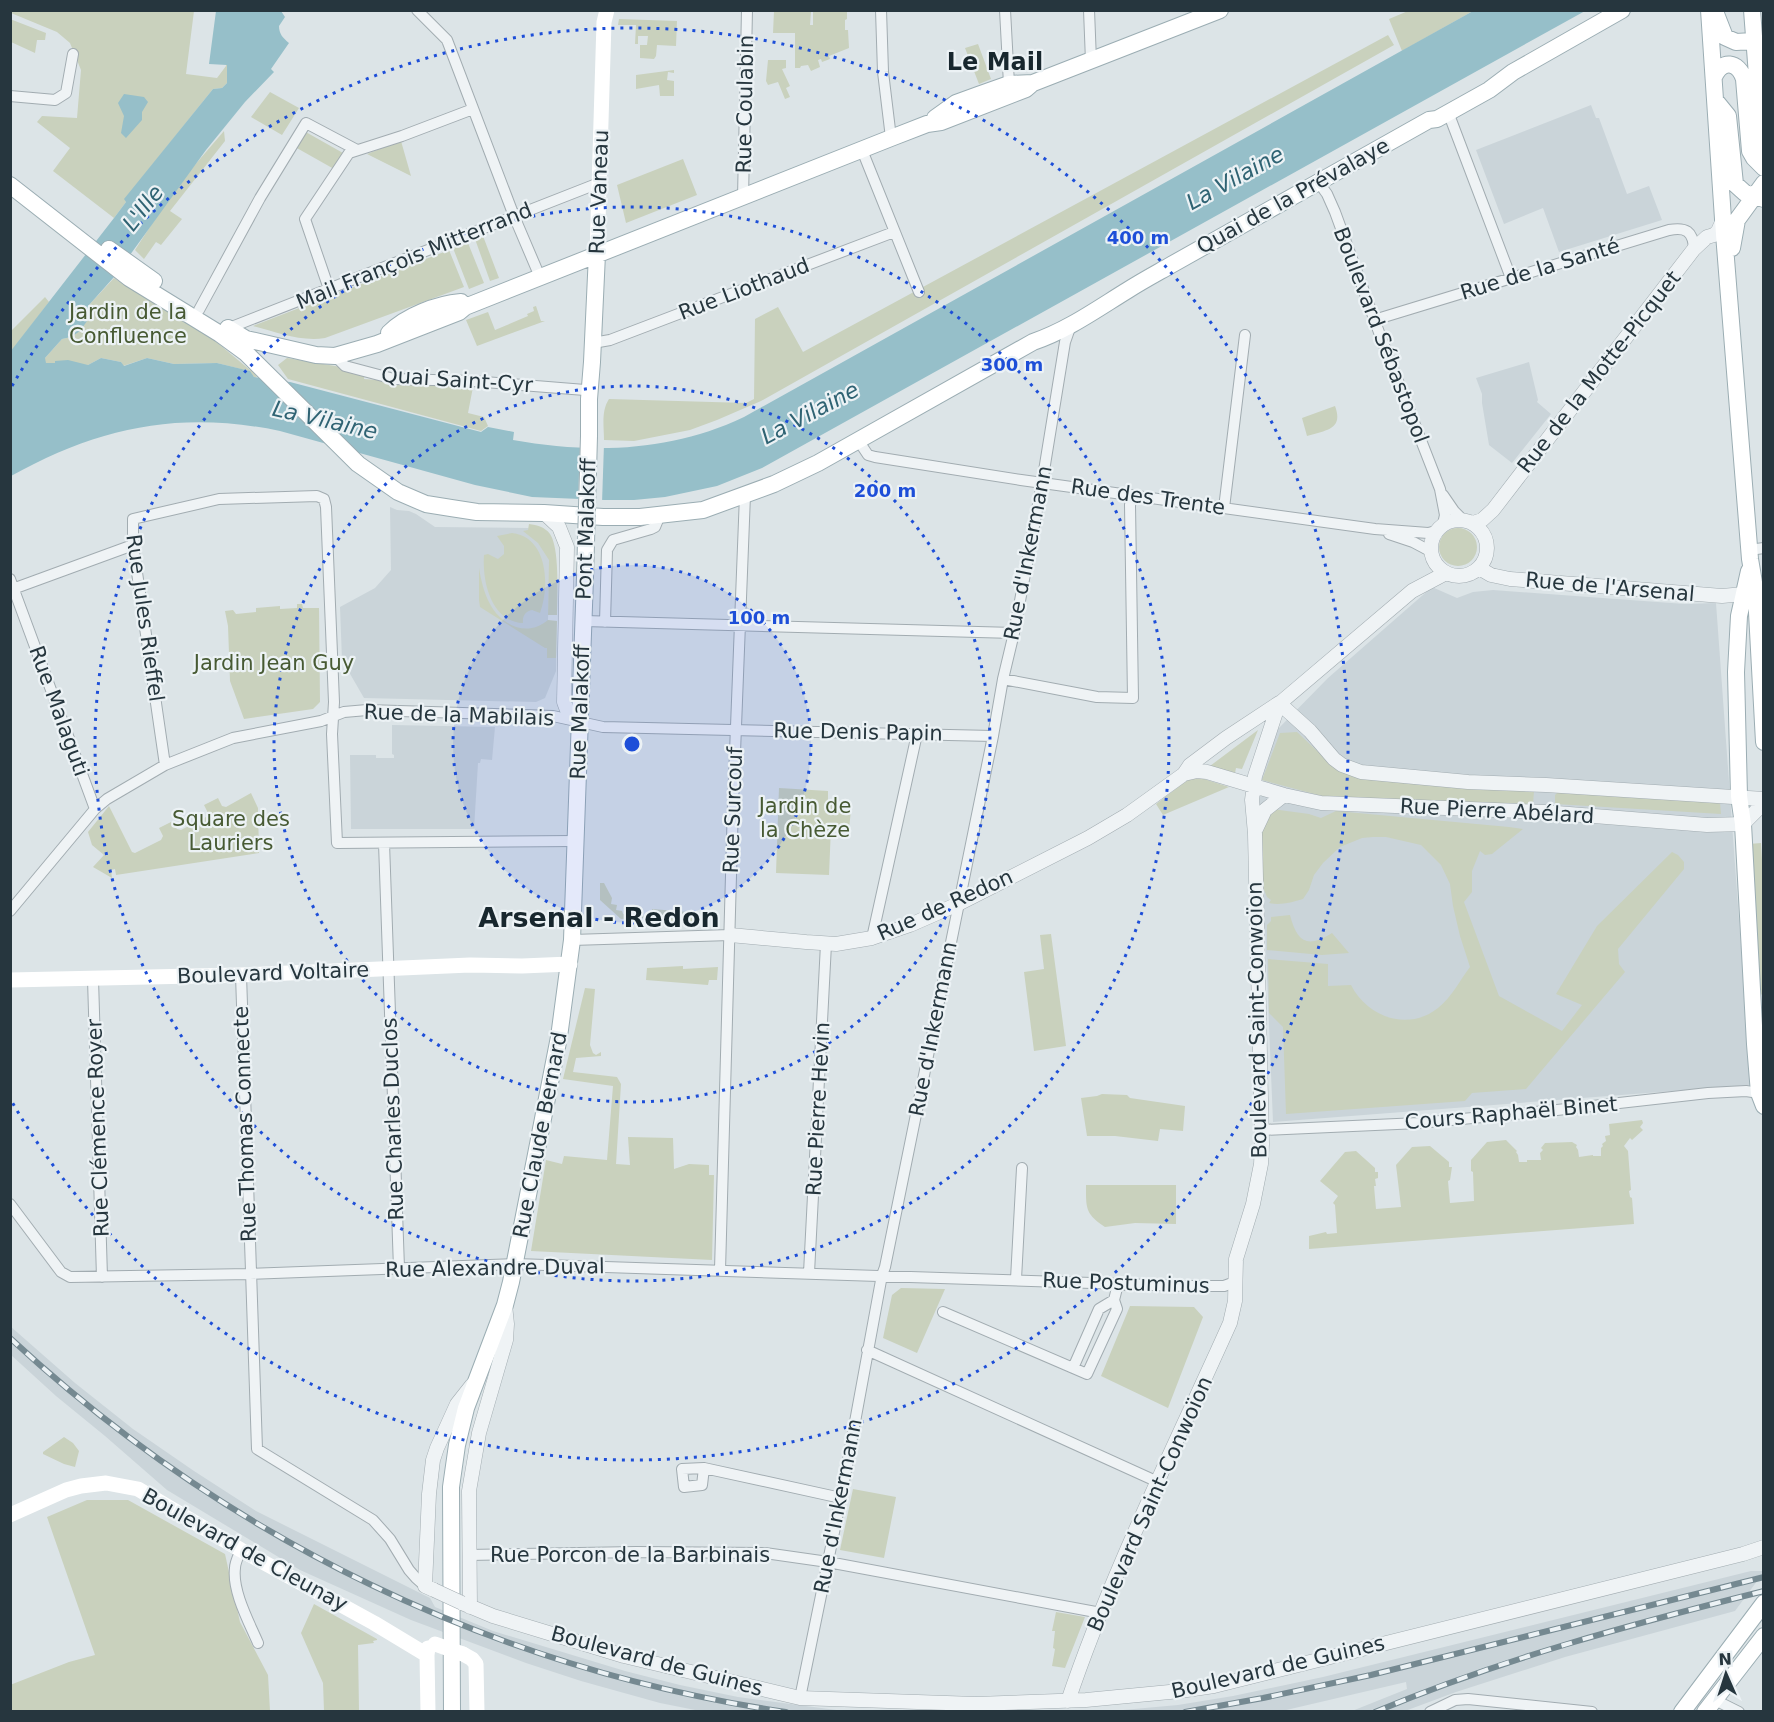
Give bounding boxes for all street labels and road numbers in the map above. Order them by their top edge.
street label: Rue Coulabin [732,35,758,173]
street label: Rue Vaneau [585,129,613,255]
street label: Quai de la Prévalaye [1193,133,1393,259]
street label: Mail François Mitterrand [293,198,535,314]
street label: Boulevard Sébastopol [1329,224,1433,446]
street label: Rue de la Santé [1457,233,1623,305]
street label: Rue Liothaud [675,253,813,325]
street label: Rue de la Motte-Picquet [1513,266,1685,478]
street label: Quai Saint-Cyr [380,363,534,397]
street label: Pont Malakoff [572,457,600,600]
street label: Rue d'Inkermann [999,463,1057,643]
street label: Rue des Trente [1069,474,1227,520]
street label: Rue Jules Rieffel [121,533,169,703]
street label: Rue de l'Arsenal [1524,568,1696,606]
street label: Rue Malaguti [24,643,94,779]
street label: Rue Malakoff [566,644,594,780]
street label: Rue de la Mabilais [363,700,555,730]
street label: Rue Denis Papin [773,719,943,745]
street label: Rue Surcouf [719,746,747,874]
street label: Rue Pierre Abélard [1399,794,1595,828]
street label: Rue de Redon [874,864,1016,946]
street label: Boulevard Saint-Conwoïon [1243,881,1271,1159]
street label: Rue d'Inkermann [904,939,962,1119]
street label: Boulevard Voltaire [176,958,370,988]
street label: Rue Thomas Connecte [229,1006,261,1242]
street label: Rue Charles Duclos [377,1017,409,1221]
street label: Rue Clémence Royer [82,1018,114,1237]
street label: Rue Pierre Hevin [801,1022,835,1196]
street label: Rue Claude Bernard [508,1030,572,1240]
street label: Cours Raphaël Binet [1404,1092,1618,1134]
street label: Rue Alexandre Duval [385,1254,605,1282]
street label: Rue Postuminus [1042,1268,1210,1298]
street label: Boulevard Saint-Conwoïon [1083,1373,1217,1635]
street label: Rue d'Inkermann [809,1416,867,1596]
street label: Boulevard de Cleunay [138,1483,352,1617]
street label: Rue Porcon de la Barbinais [490,1543,770,1567]
street label: Boulevard de Guines [548,1621,766,1701]
street label: Boulevard de Guines [1169,1631,1387,1703]

